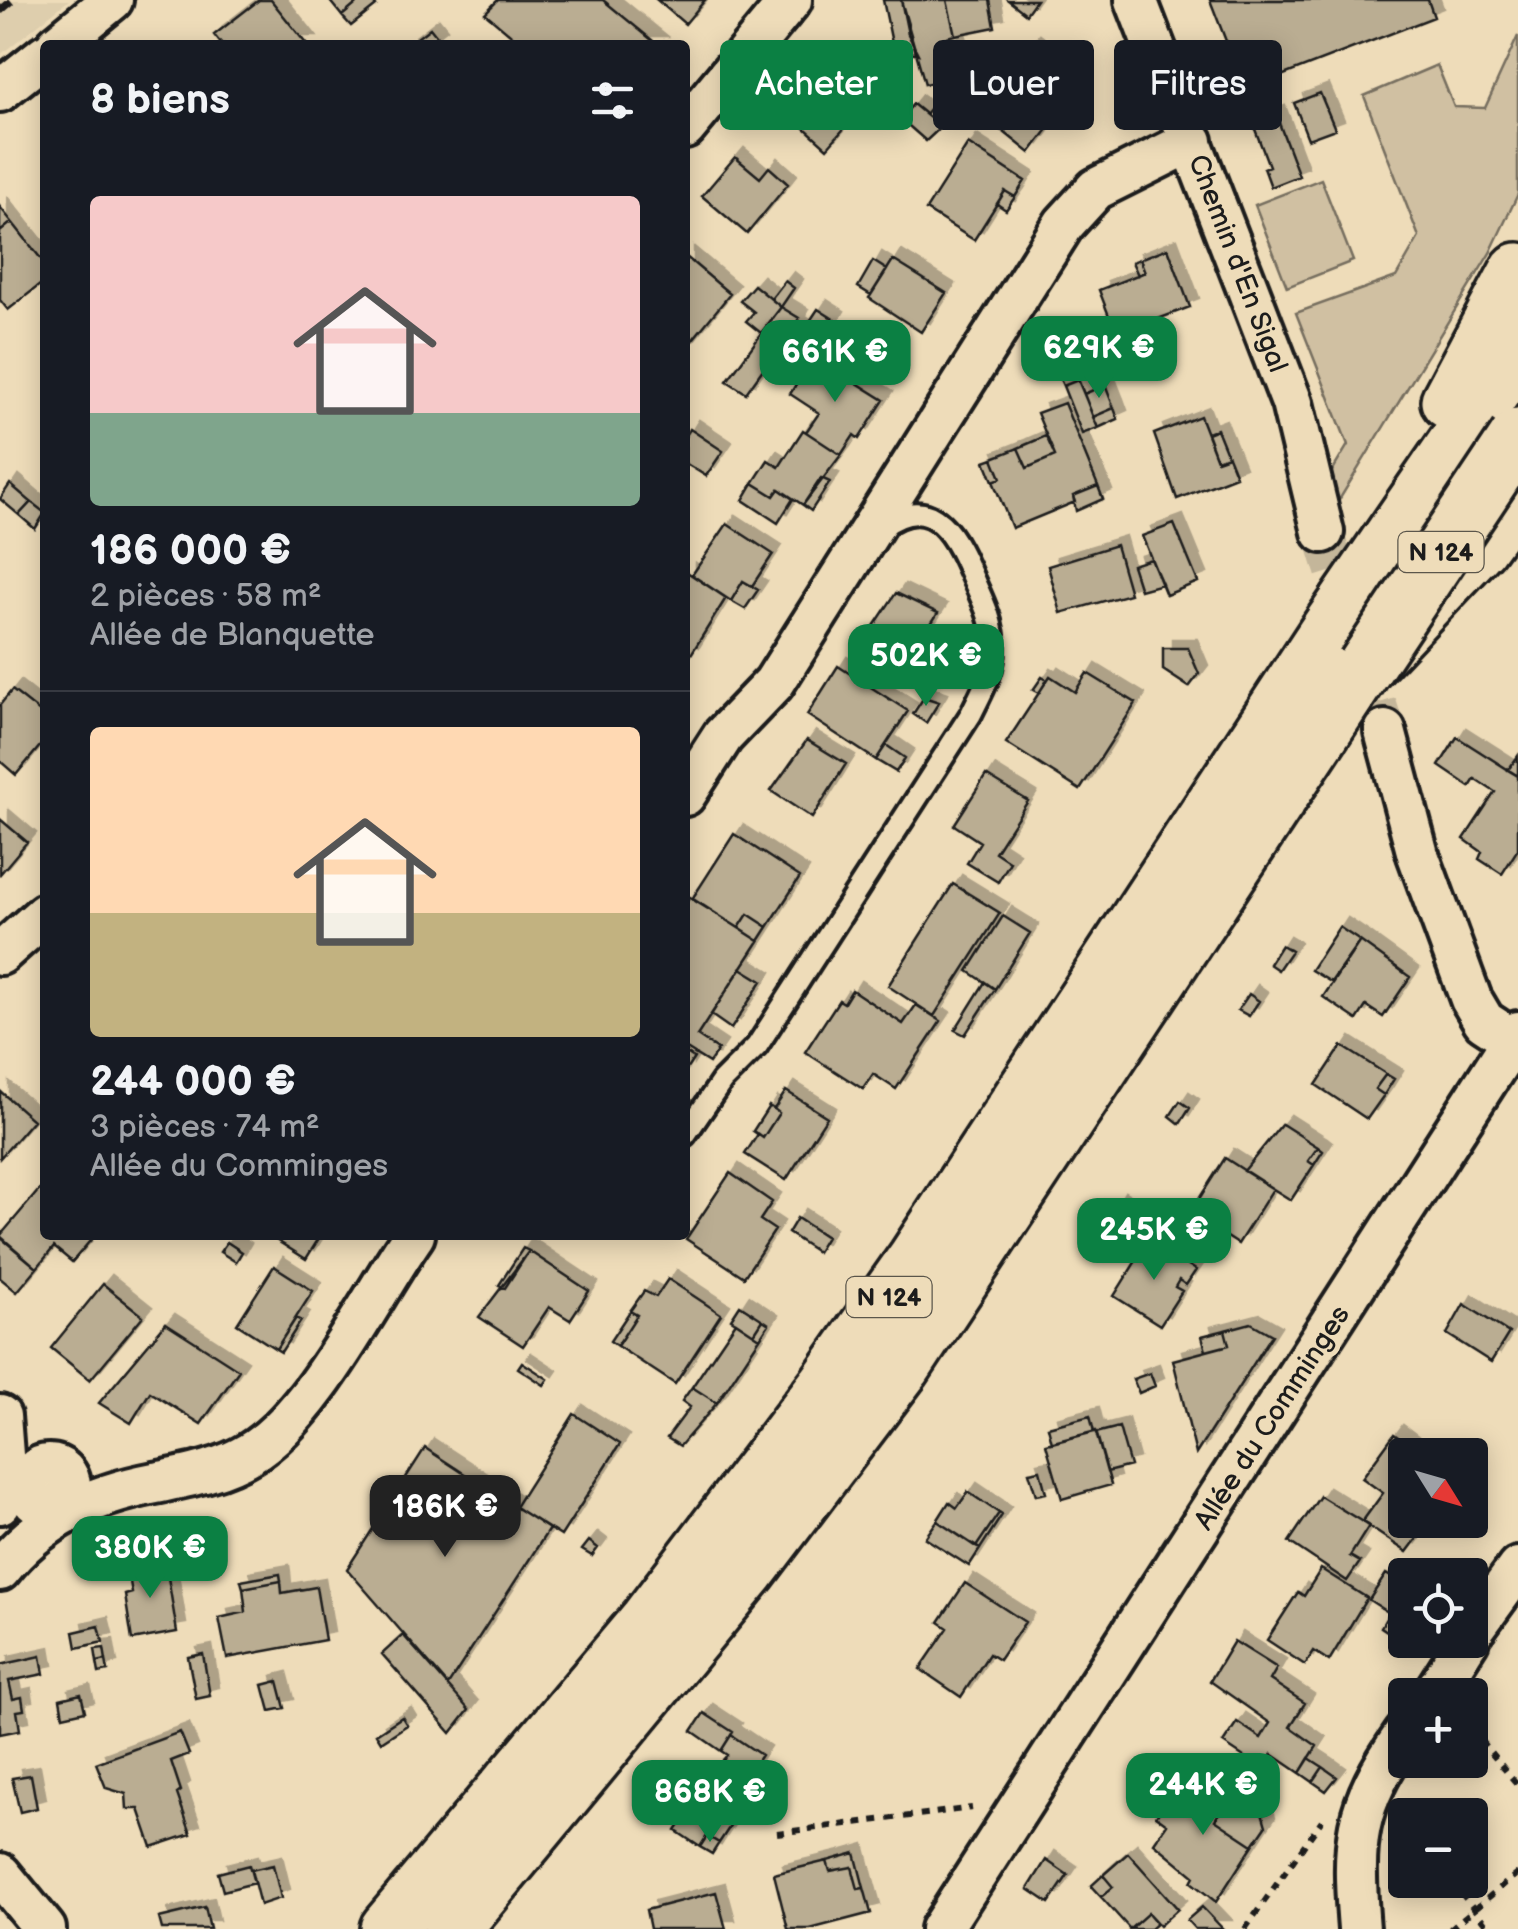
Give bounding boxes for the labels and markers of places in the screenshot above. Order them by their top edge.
pin: 629K € [1018,316,1180,401]
pin: 661K € [754,320,916,405]
pin: 502K € [845,624,1007,709]
pin: 245K € [1073,1198,1235,1283]
pin: 186K € [364,1475,526,1560]
pin: 380K € [69,1516,231,1601]
pin: 244K € [1122,1753,1284,1838]
pin: 868K € [629,1760,791,1845]

